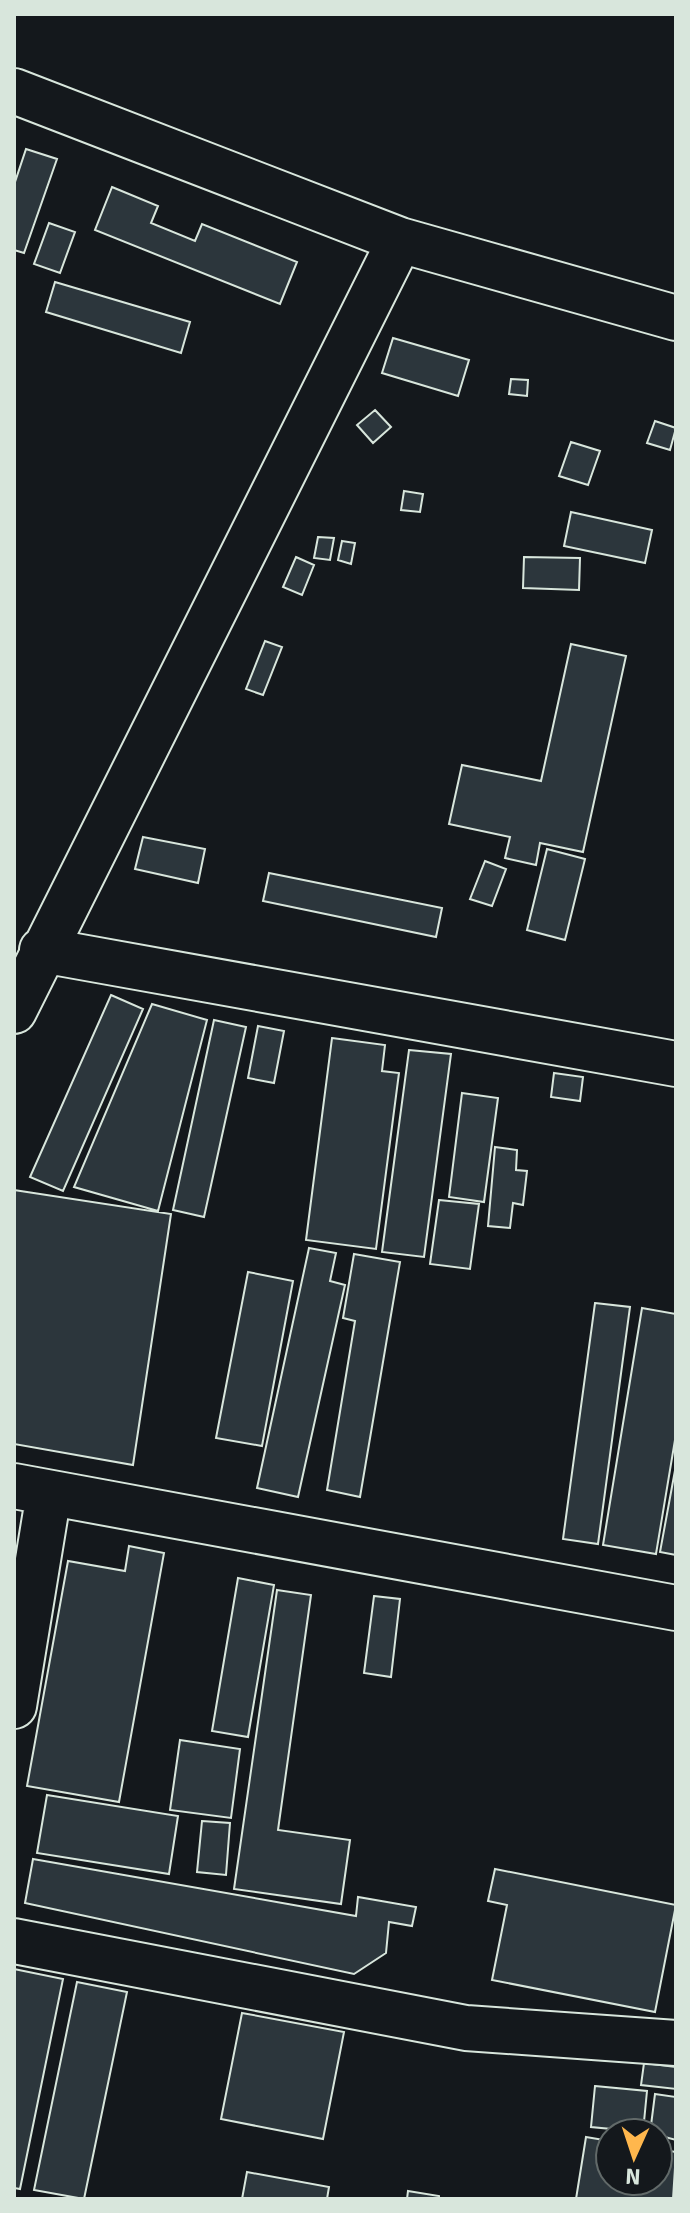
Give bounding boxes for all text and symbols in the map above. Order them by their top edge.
north arrow [594,2117,674,2197]
text: N [625,2163,641,2190]

